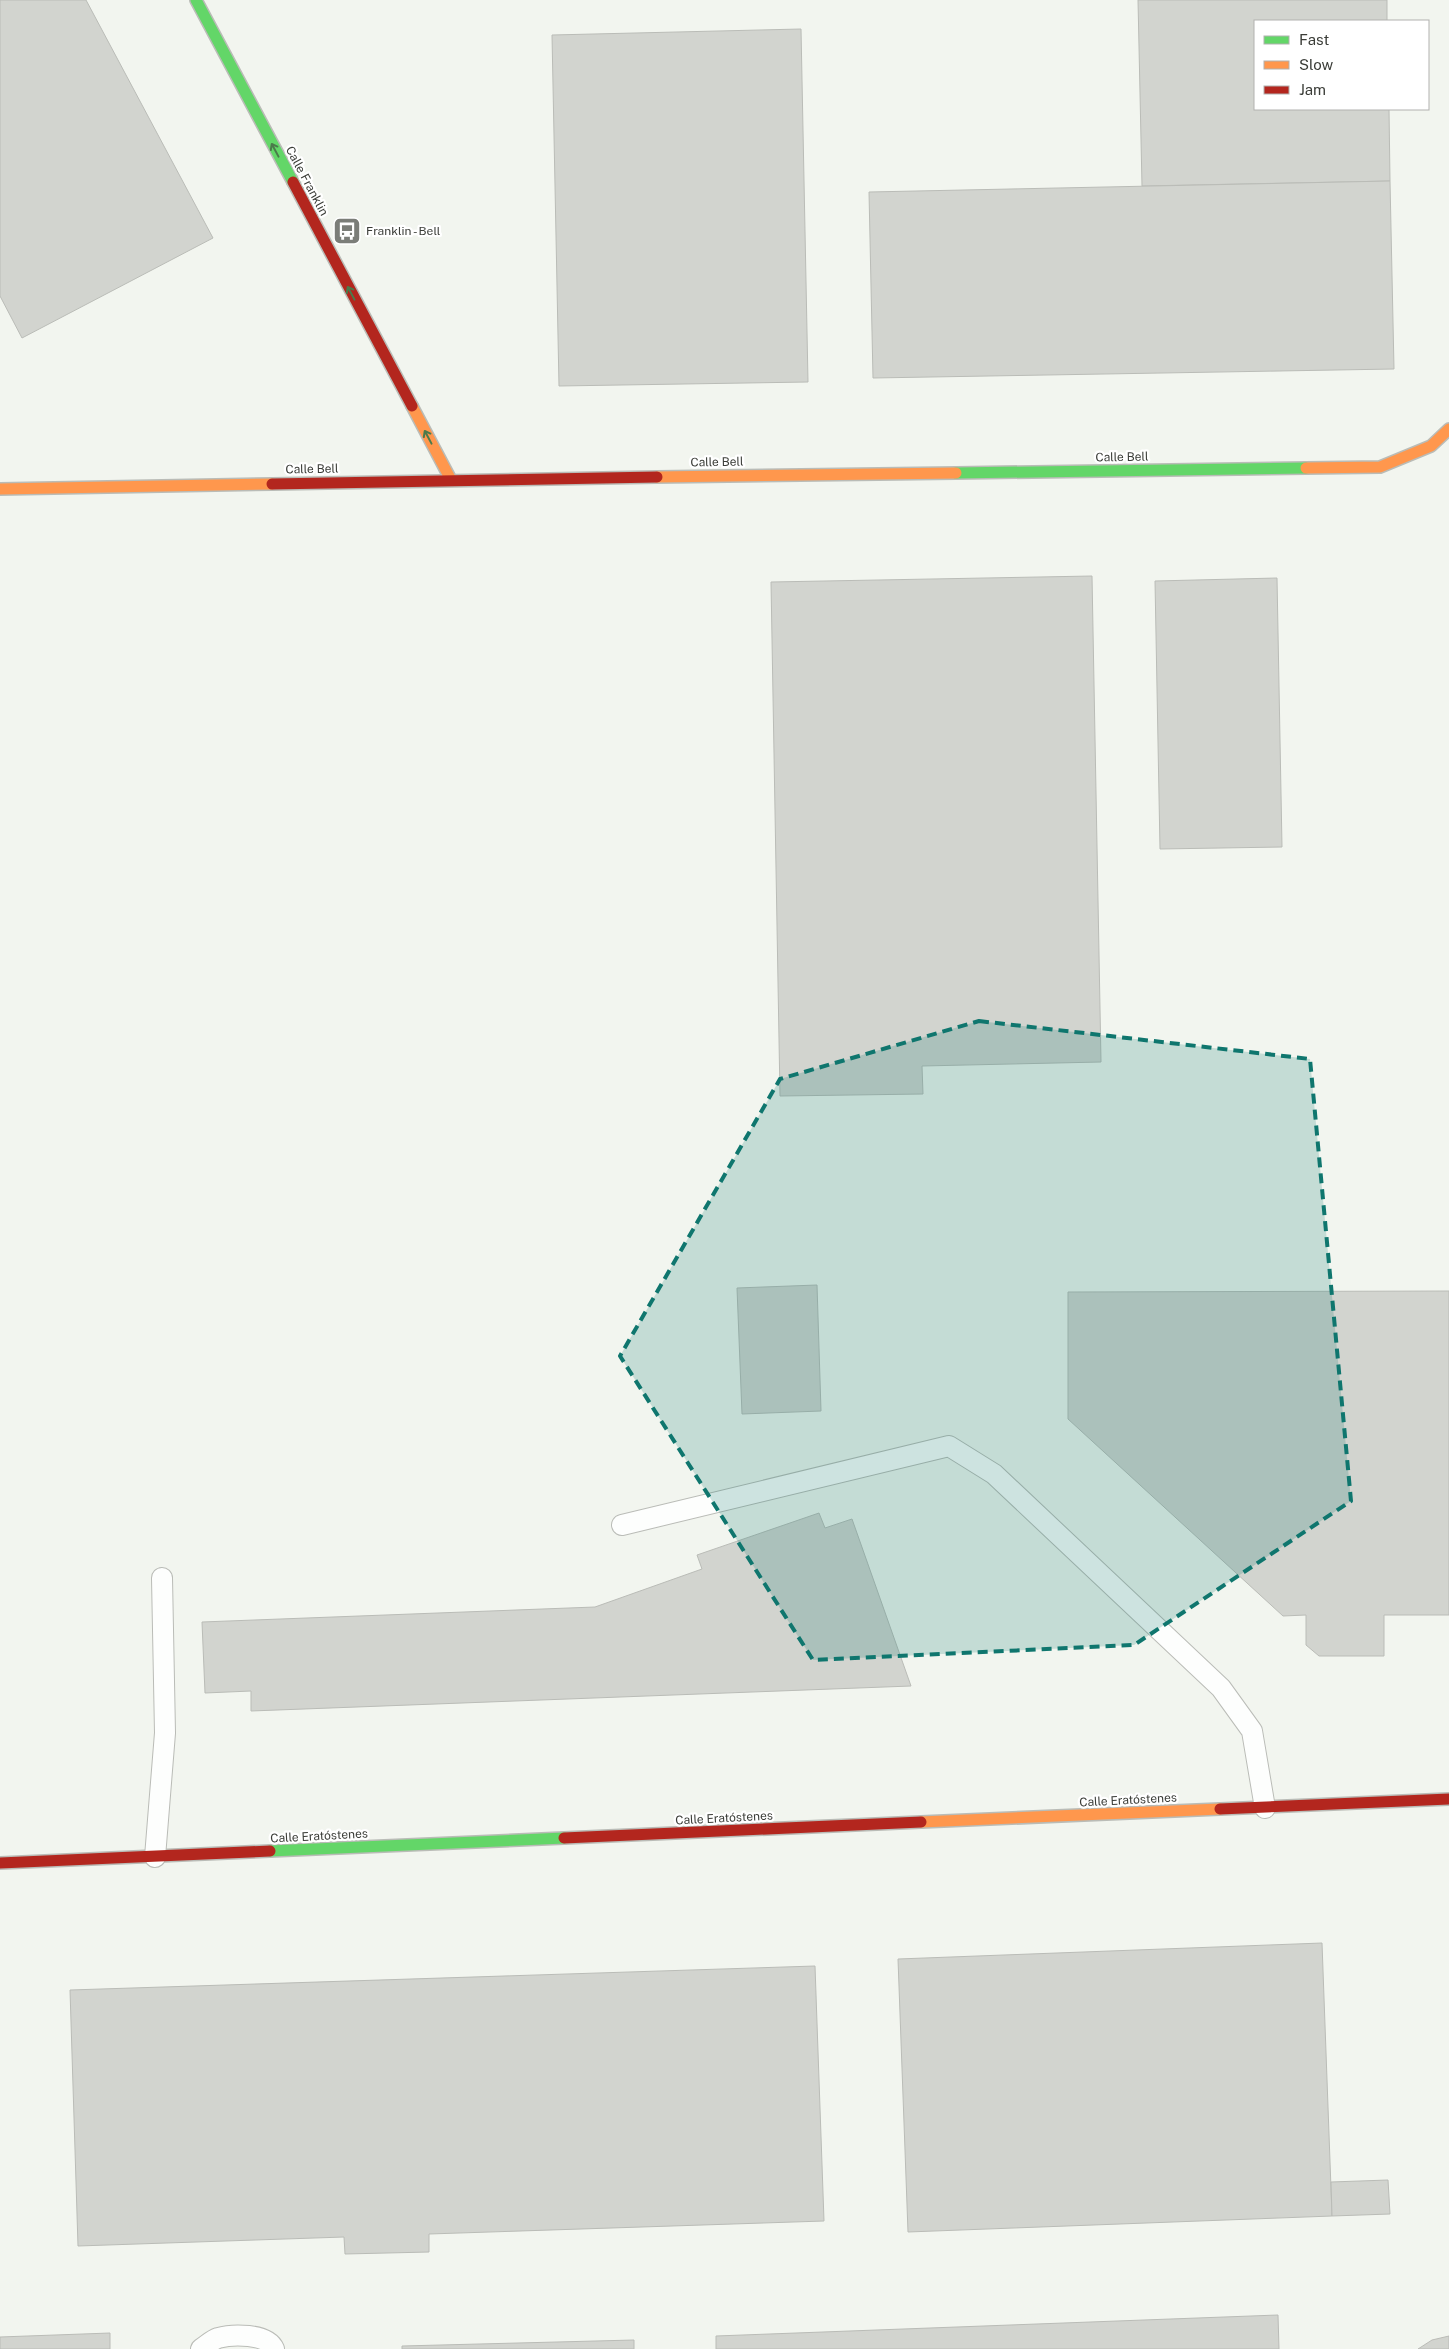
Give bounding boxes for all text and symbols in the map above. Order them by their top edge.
legend [1254,20,1429,110]
text: Fast [1299,31,1329,48]
text: Slow [1299,56,1334,73]
text: Jam [1299,81,1326,98]
one-way arrow [270,142,280,157]
street label: Calle Franklin [283,144,331,218]
bus stop icon: Franklin - Bell [332,216,362,246]
place label: Franklin - Bell [366,224,441,238]
one-way arrow [346,286,356,301]
one-way arrow [422,430,432,444]
street label: Calle Bell [1095,450,1149,464]
street label: Calle Bell [690,455,744,469]
street label: Calle Bell [285,462,339,476]
street label: Calle Eratóstenes [1079,1790,1177,1810]
street label: Calle Eratóstenes [675,1808,773,1828]
street label: Calle Eratóstenes [270,1826,368,1846]

